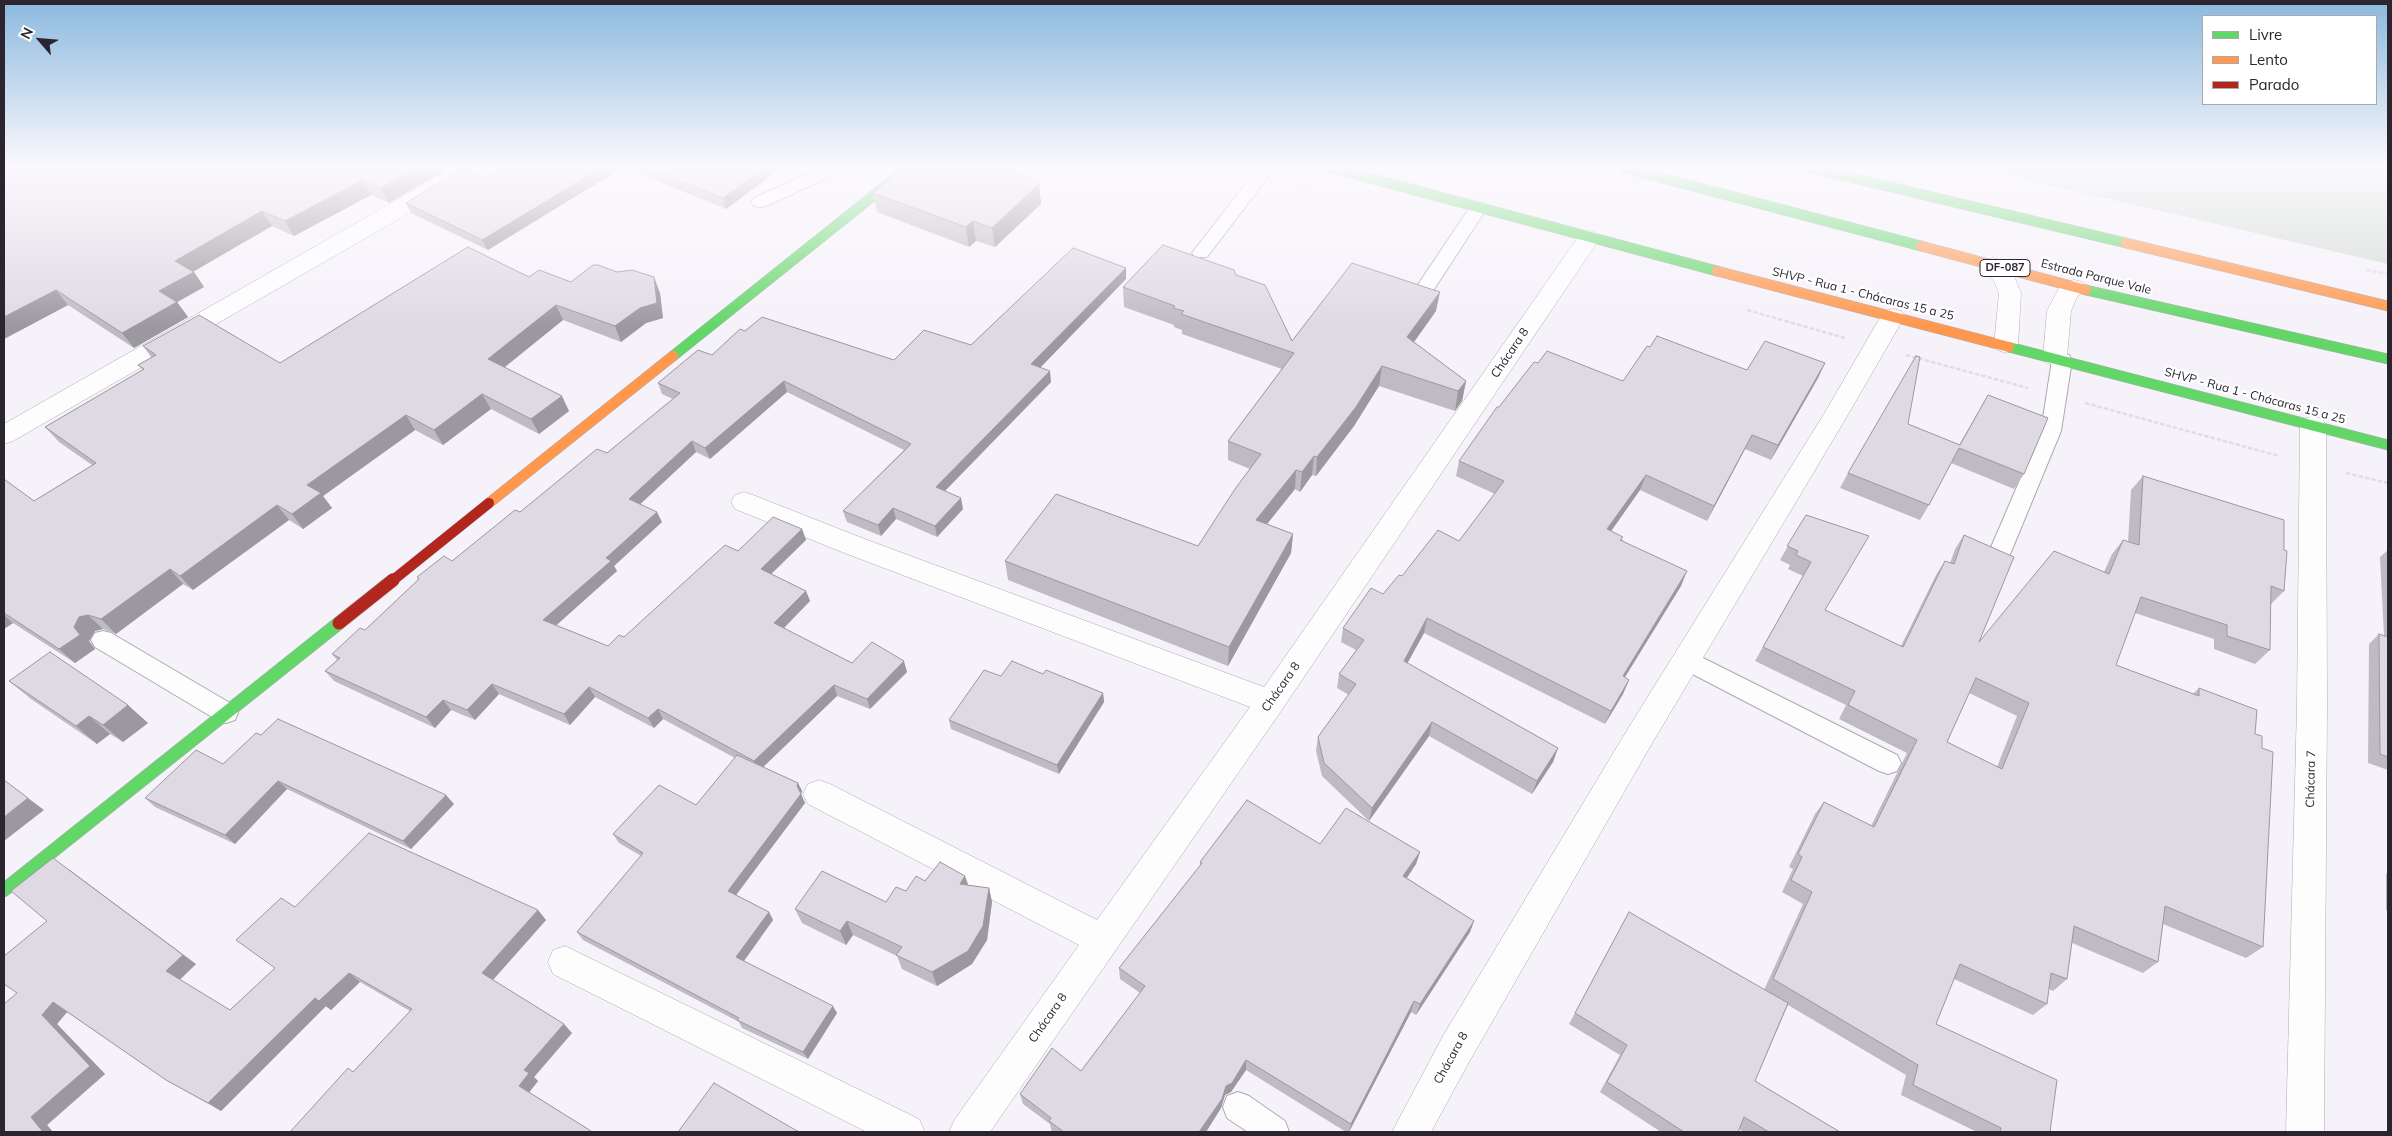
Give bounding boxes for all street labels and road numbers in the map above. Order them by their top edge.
street label: Estrada Parque Vale [2039,256,2153,298]
road number: DF-087 [1980,260,2030,276]
street label: SHVP - Rua 1 - Chácaras 15 a 25 [1771,264,1955,324]
street label: Chácara 8 [1488,325,1532,381]
street label: SHVP - Rua 1 - Chácaras 15 a 25 [2163,365,2347,427]
street label: Chácara 8 [1259,659,1303,715]
street label: Chácara 7 [2303,750,2319,808]
street label: Chácara 8 [1026,990,1070,1046]
street label: Chácara 8 [1431,1029,1471,1087]

